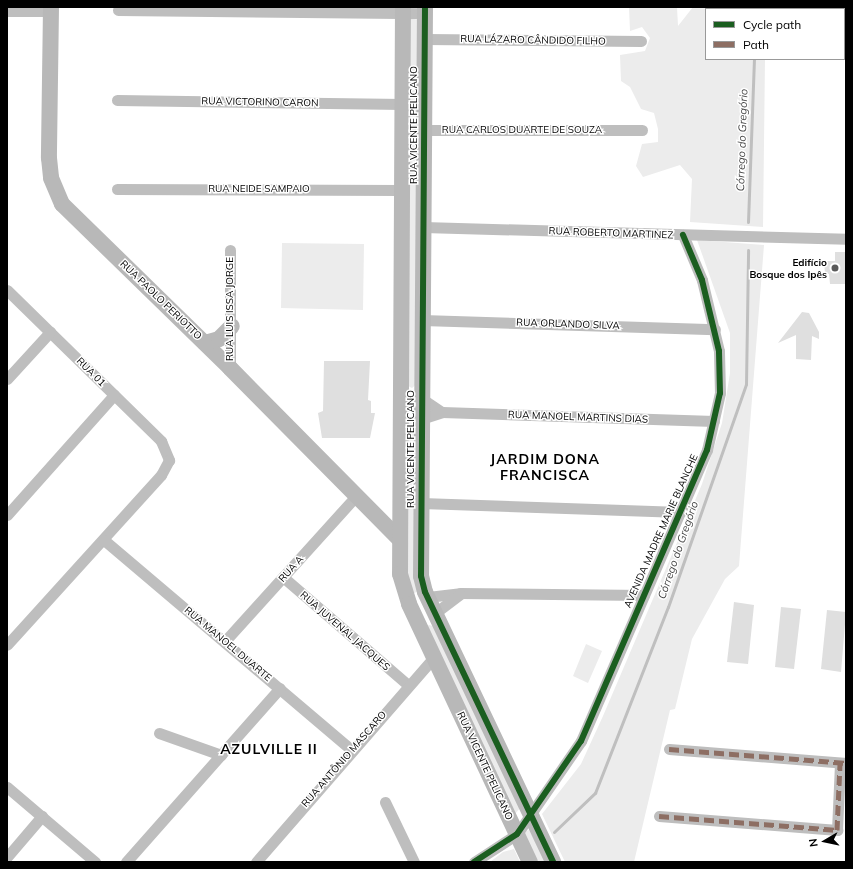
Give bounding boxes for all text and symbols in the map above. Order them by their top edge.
legend [705,8,845,60]
text: Cycle path [743,17,801,32]
street label: RUA LÁZARO CÂNDIDO FILHO [460,33,606,47]
text: Path [743,37,769,52]
street label: RUA VICENTE PELICANO [408,66,420,184]
water label: Córrego do Gregório [734,88,750,192]
street label: RUA VICTORINO CARON [201,95,319,109]
street label: RUA CARLOS DUARTE DE SOUZA [442,124,602,136]
street label: RUA NEIDE SAMPAIO [208,183,310,195]
street label: RUA ROBERTO MARTINEZ [549,225,673,241]
place label: Edifício Bosque dos Ipês [749,256,827,280]
street label: RUA LUIS ISSA JORGE [224,257,236,361]
street label: RUA PAOLO PERIOTTO [118,258,204,342]
marker: Edifício Bosque dos Ipês [830,263,840,273]
street label: RUA ORLANDO SILVA [516,316,620,332]
street label: RUA 01 [74,355,108,389]
street label: RUA VICENTE PELICANO [405,390,417,508]
street label: RUA MANOEL MARTINS DIAS [508,409,648,425]
district label: JARDIM DONA FRANCISCA [490,451,600,484]
street label: AVENIDA MADRE MARIE BLANCHE [622,452,700,610]
water label: Córrego do Gregório [655,499,701,601]
street label: RUA A [276,553,306,585]
street label: RUA JUVENAL JACQUES [298,589,392,673]
street label: RUA MANOEL DUARTE [182,604,274,684]
street label: RUA ANTÔNIO MASCARO [299,709,389,809]
street label: RUA VICENTE PELICANO [455,710,515,822]
district label: AZULVILLE II [220,741,318,757]
north arrow [805,821,845,861]
text: N [806,838,821,848]

